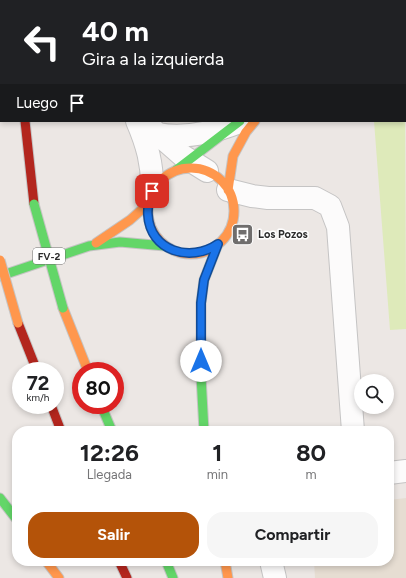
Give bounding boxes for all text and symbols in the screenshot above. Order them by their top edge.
text: 40 m [82,14,149,48]
icon: left [16,16,68,68]
text: Gira a la izquierda [82,48,224,70]
icon: arrive [66,92,88,114]
text: Luego [16,94,58,112]
pin [135,174,169,208]
icon: arrive [141,180,163,202]
bus stop icon: Los Pozos [230,221,256,247]
place label: Los Pozos [258,228,308,241]
road number: FV-2 [33,248,65,264]
position arrow [180,340,222,382]
speed limit sign: 80 [72,362,124,414]
text: 72 [27,371,49,395]
map controls [354,374,394,414]
button: search [354,374,394,414]
text: km/h [27,391,49,404]
text: 12:26 [80,438,139,467]
text: 1 [212,438,222,467]
text: 80 [296,438,326,467]
text: Llegada [87,467,132,482]
text: min [207,467,228,482]
text: m [305,467,317,482]
button: Salir [28,512,199,558]
button: Compartir [207,512,378,558]

